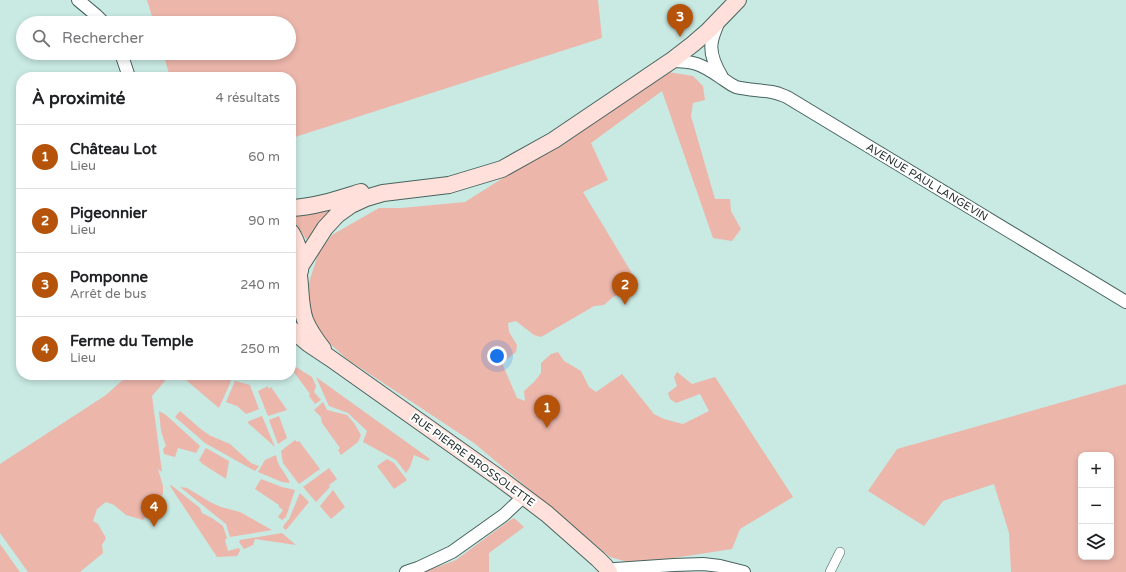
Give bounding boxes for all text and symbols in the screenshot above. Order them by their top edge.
pin: 3 [667,4,693,37]
search box [16,16,296,60]
icon: search [30,27,52,49]
text: Rechercher [62,29,144,47]
text: À proximité [32,88,125,109]
text: 4 résultats [216,90,280,106]
text: Château Lot [70,140,157,158]
street label: AVENUE PAUL LANGEVIN [864,140,990,224]
text: 1 [41,149,49,165]
text: 60 m [248,149,280,165]
text: Lieu [70,158,96,174]
text: Pigeonnier [70,204,147,222]
text: 2 [41,213,49,229]
text: 90 m [248,213,280,229]
text: Lieu [70,222,96,238]
text: Pomponne [70,268,148,286]
pin: 2 [612,272,638,305]
text: 3 [41,277,49,293]
text: 240 m [240,277,280,293]
text: Arrêt de bus [70,286,146,302]
text: Ferme du Temple [70,332,194,350]
text: 4 [41,341,49,357]
text: 250 m [240,341,280,357]
your location [487,346,507,366]
text: Lieu [70,350,96,366]
pin: 1 [534,395,560,428]
street label: RUE PIERRE BROSSOLETTE [409,411,537,509]
map controls [1078,452,1114,560]
button: + [1078,452,1114,488]
button: − [1078,488,1114,524]
pin: 4 [141,494,167,527]
button: layers [1078,524,1114,560]

